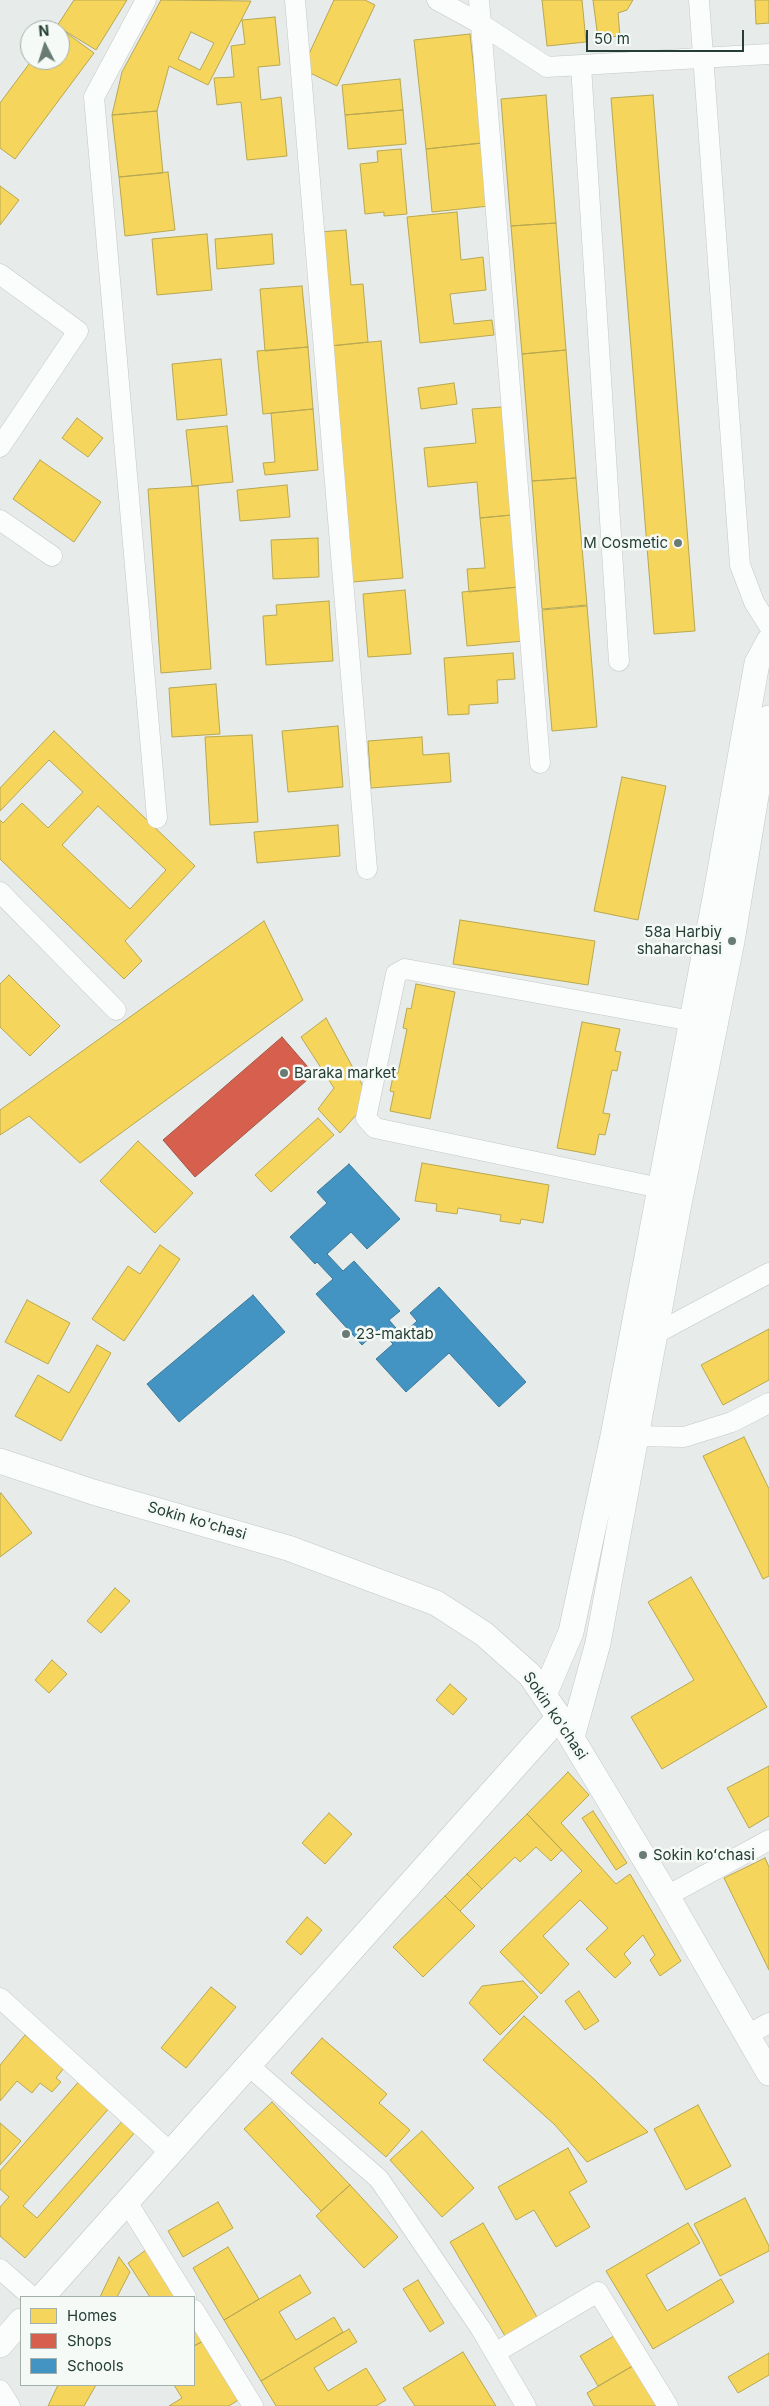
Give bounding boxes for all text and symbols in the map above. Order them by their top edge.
north arrow [20,20,70,70]
scale bar [589,20,746,52]
text: N [38,22,50,39]
text: 50 m [594,29,630,48]
place label: M Cosmetic [583,534,668,552]
marker: M Cosmetic [672,537,684,549]
place label: 58a Harbiy shaharchasi [637,923,722,958]
marker: 58a Harbiy shaharchasi [726,935,738,947]
place label: Baraka market [294,1064,396,1082]
marker: Baraka market [278,1067,290,1079]
place label: 23-maktab [356,1325,434,1343]
marker: 23-maktab [340,1328,352,1340]
street label: Sokin ko'chasi [146,1498,248,1544]
street label: Sokin ko'chasi [519,1669,591,1763]
place label: Sokin koʻchasi [653,1846,755,1864]
marker: Sokin koʻchasi [637,1849,649,1861]
legend [20,2296,195,2386]
text: Homes [67,2306,117,2325]
text: Shops [67,2331,112,2350]
text: Schools [67,2356,124,2375]

